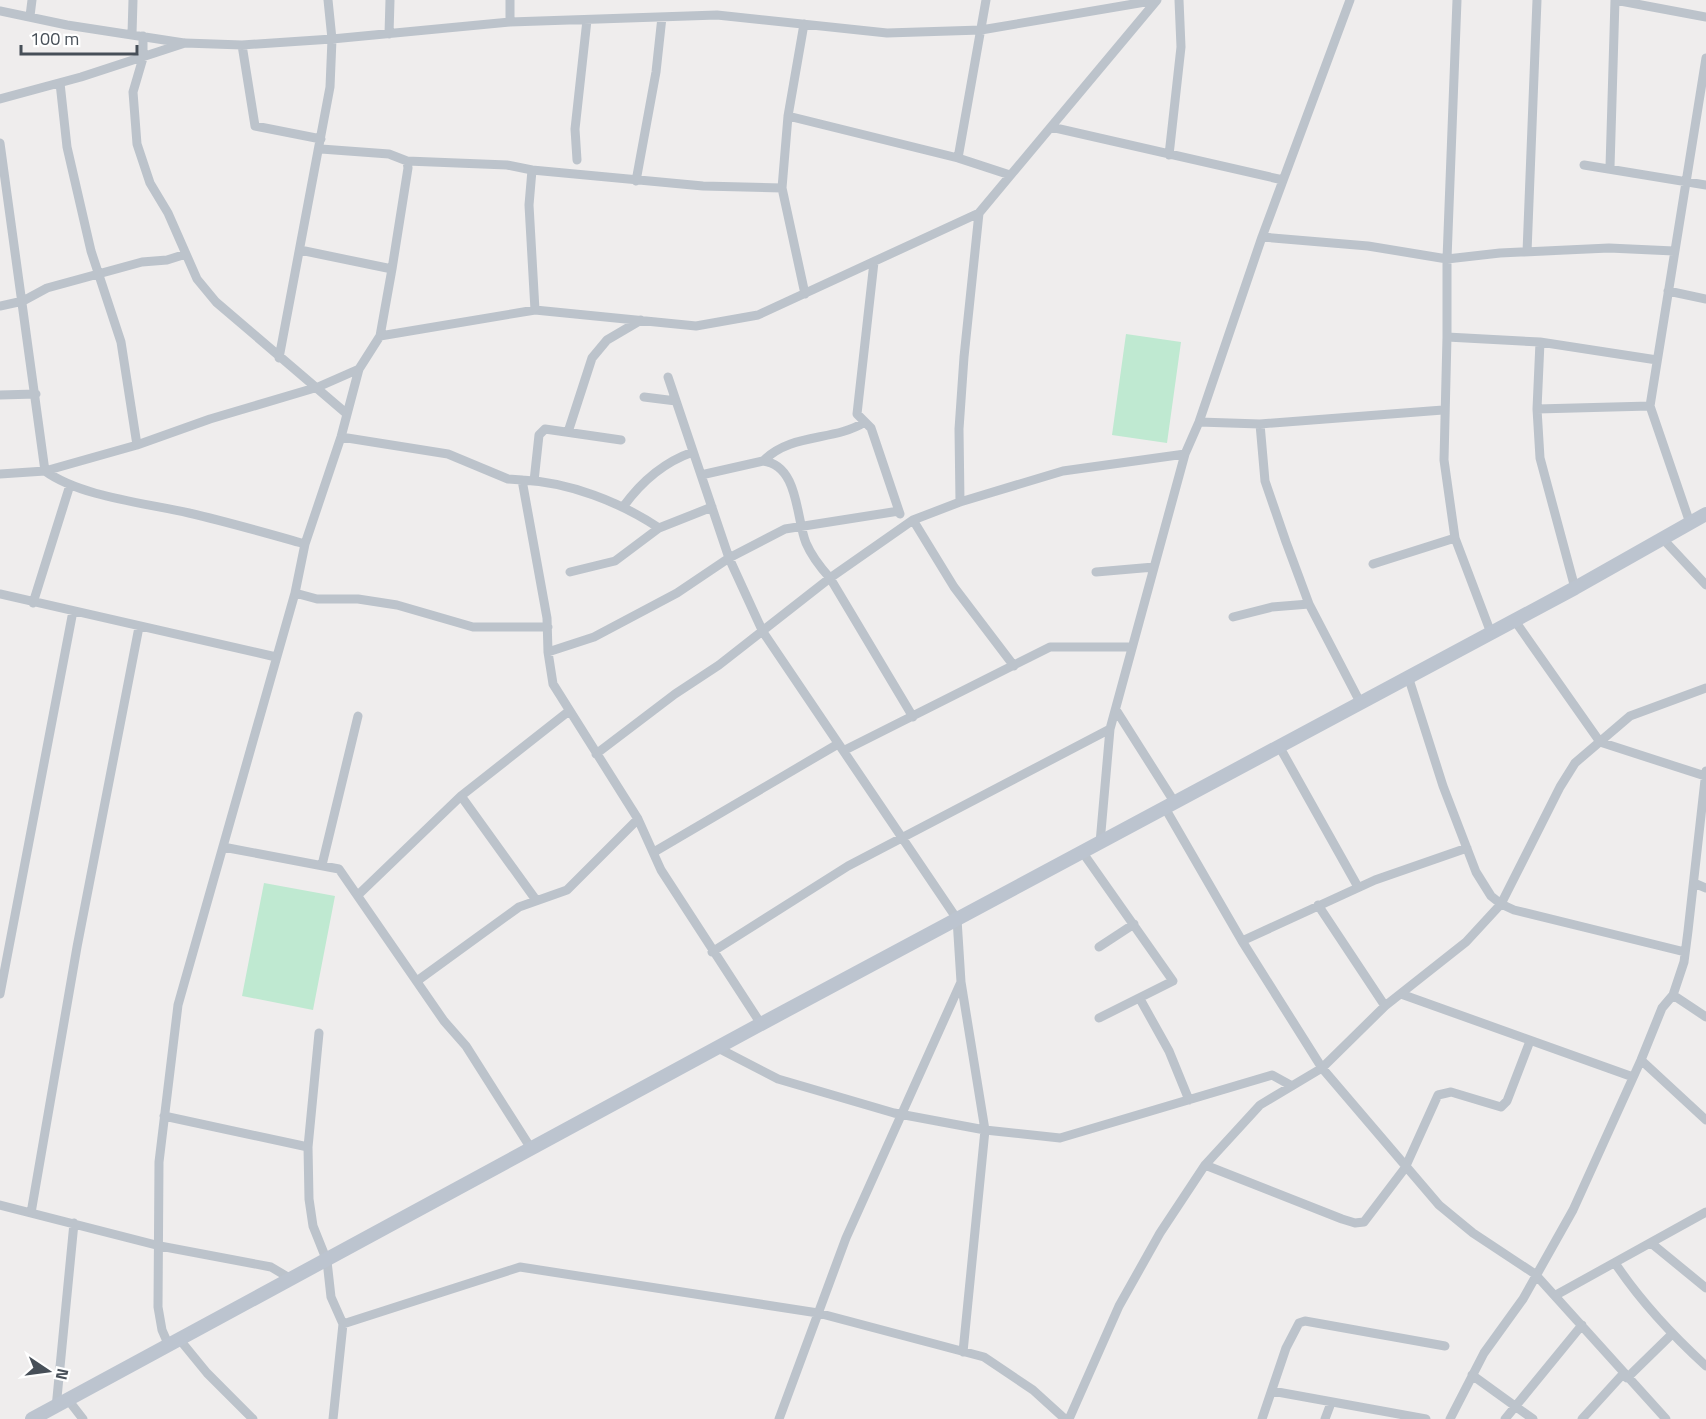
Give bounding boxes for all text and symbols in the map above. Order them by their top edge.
scale bar [21,18,136,56]
text: 100 m [30,25,79,52]
north arrow [18,1341,78,1401]
text: N [50,1366,76,1382]

